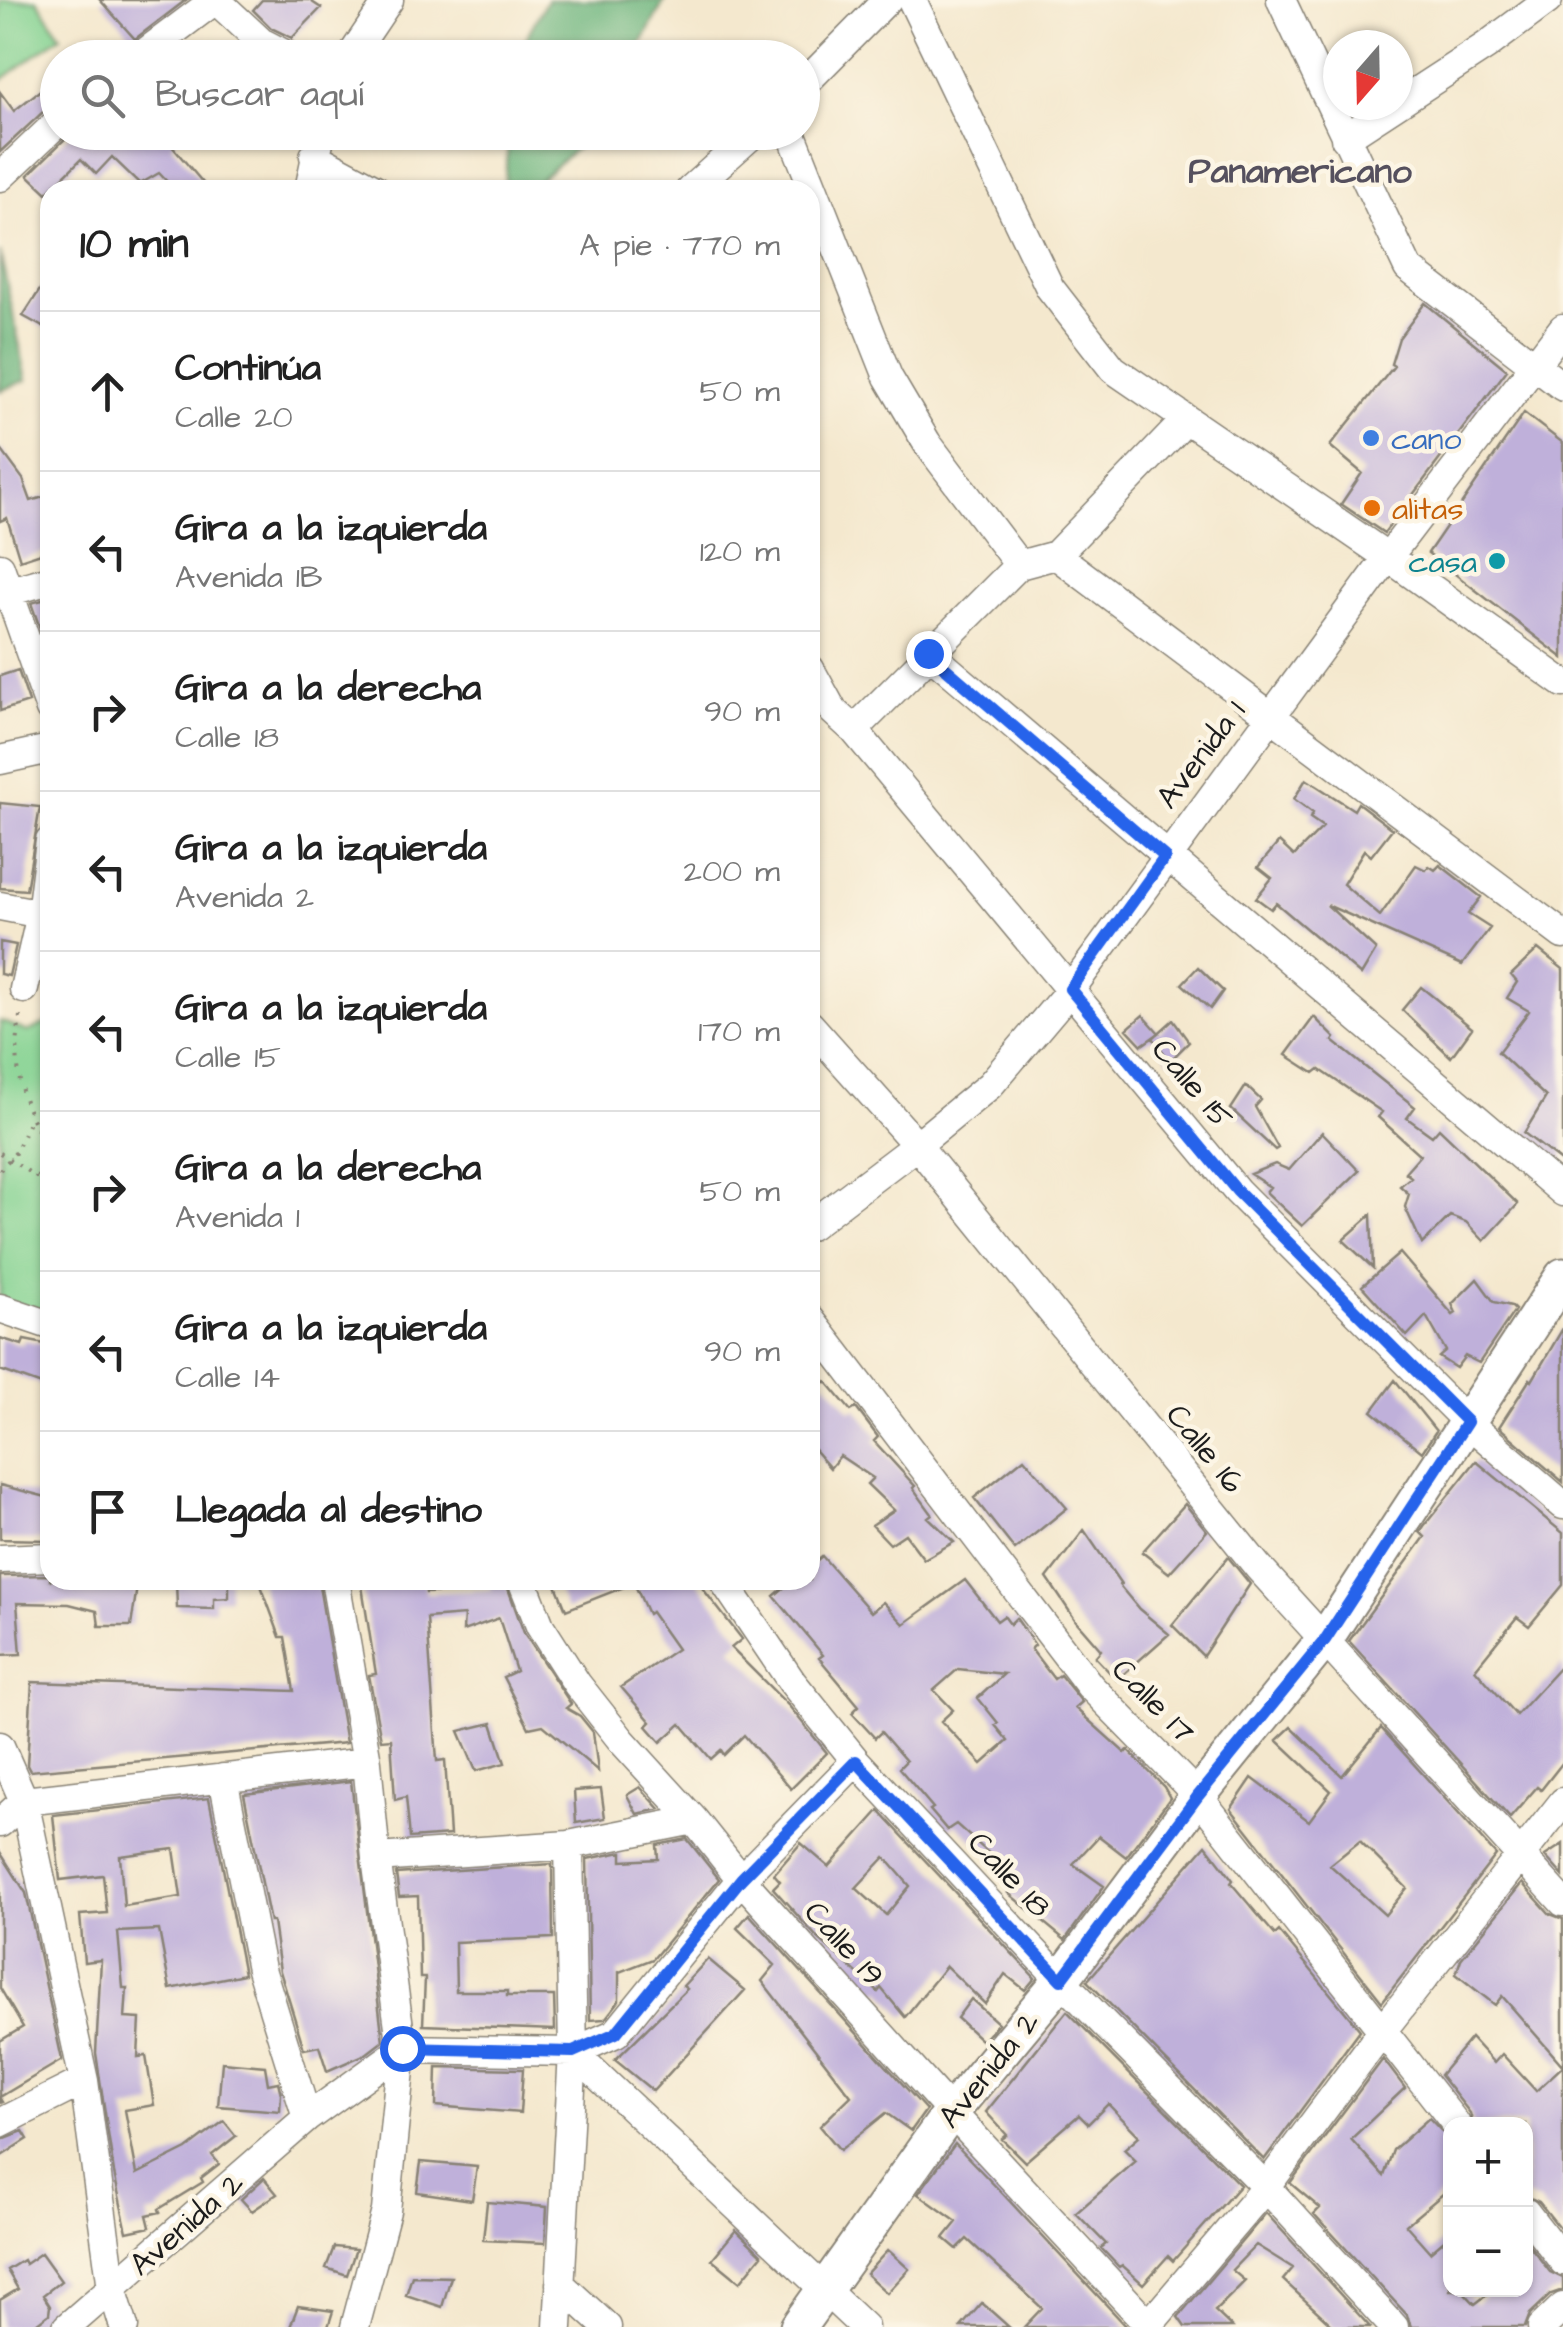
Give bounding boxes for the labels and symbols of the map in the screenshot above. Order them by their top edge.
north arrow [1323,30,1413,120]
district label: Panamericano [1188,147,1412,196]
place label: cano [1391,417,1462,462]
marker: cano [1360,427,1382,449]
place label: alitas [1392,487,1463,532]
marker: alitas [1361,497,1383,519]
place label: casa [1408,540,1477,585]
marker: casa [1486,550,1508,572]
route end [906,631,952,677]
street label: Avenida 1 [1146,692,1257,818]
street label: Calle 15 [1141,1029,1243,1139]
street label: Calle 16 [1155,1395,1255,1503]
street label: Calle 17 [1101,1648,1205,1754]
street label: Calle 18 [957,1822,1061,1928]
street label: Calle 19 [793,1891,895,1997]
street label: Avenida 2 [928,2002,1050,2138]
route start [380,2026,426,2072]
street label: Avenida 2 [120,2162,254,2287]

